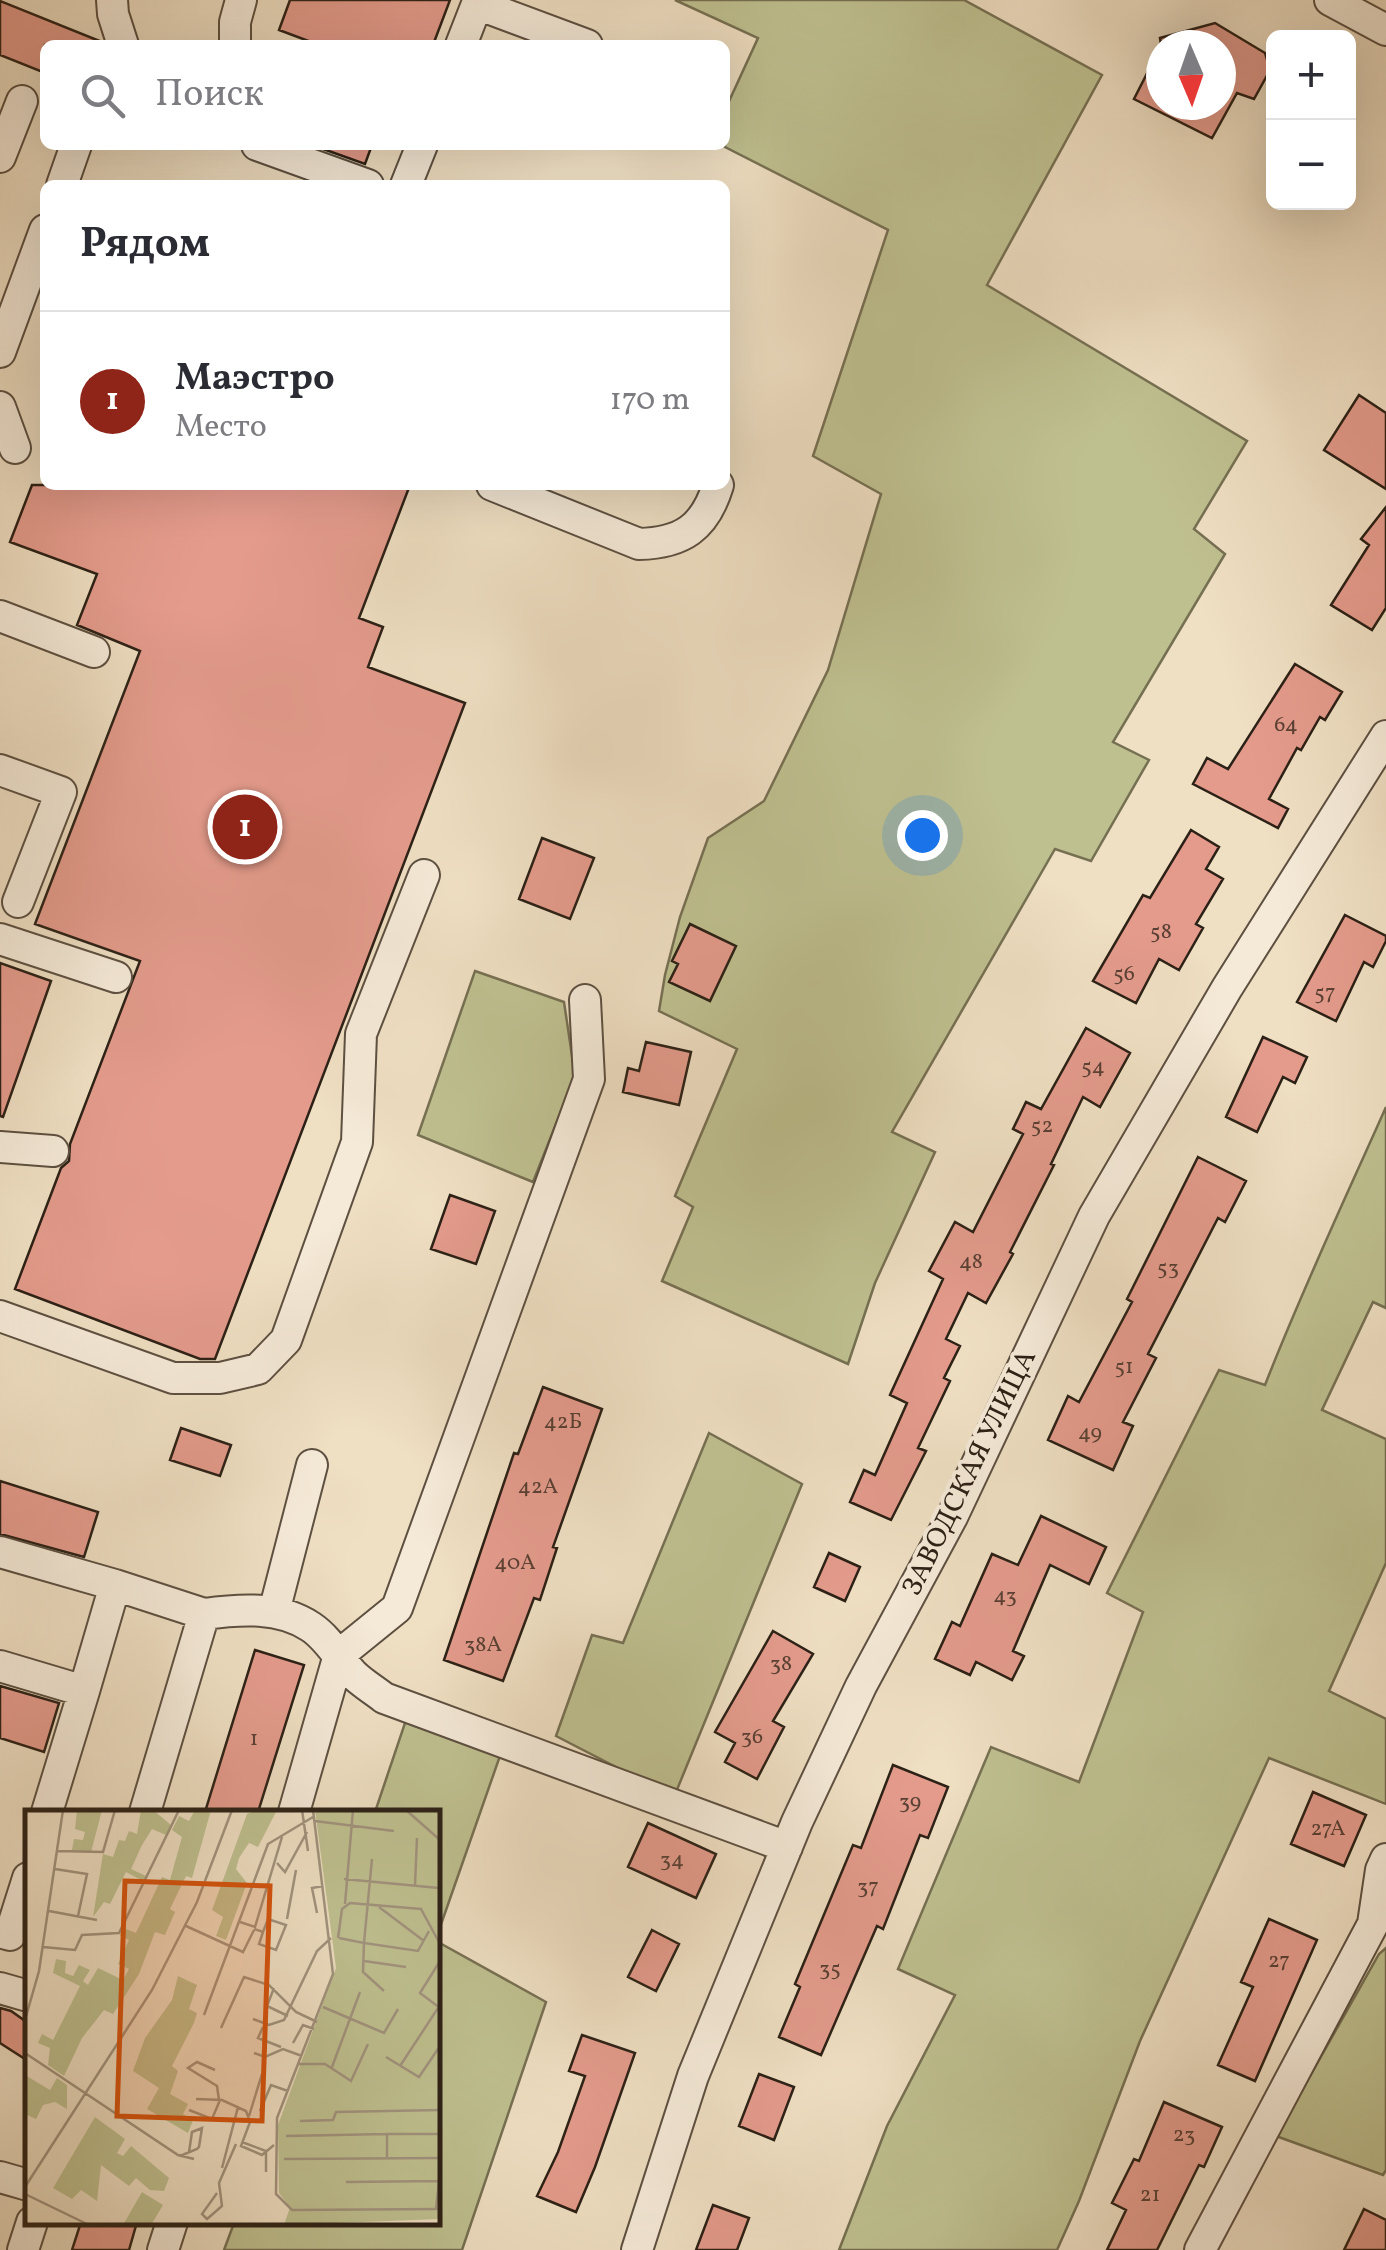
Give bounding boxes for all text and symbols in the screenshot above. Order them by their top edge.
north arrow [1146,30,1236,120]
map controls [1266,30,1356,210]
button: + [1266,30,1356,120]
search box [40,40,730,150]
icon: search [75,68,130,123]
text: Поиск [155,69,264,122]
button: − [1266,120,1356,210]
text: Рядом [80,216,210,275]
text: Маэстро [175,353,335,406]
text: 1 [106,379,119,423]
text: 170 m [609,379,690,423]
text: Место [175,406,267,450]
house number: 64 [1274,710,1298,741]
pin: 1 [212,790,278,864]
your location [897,810,948,861]
house number: 58 [1150,917,1172,948]
house number: 56 [1113,959,1135,990]
house number: 57 [1314,978,1336,1009]
house number: 54 [1081,1052,1105,1083]
house number: 52 [1031,1111,1053,1142]
house number: 48 [959,1247,983,1278]
house number: 53 [1157,1253,1179,1284]
street label: ЗАВОДСКАЯ УЛИЦА [893,1343,1047,1603]
house number: 51 [1114,1352,1134,1383]
house number: 42Б [544,1407,582,1438]
house number: 49 [1078,1418,1102,1449]
house number: 42А [518,1472,558,1503]
house number: 40А [494,1548,536,1579]
house number: 43 [993,1581,1017,1612]
house number: 38А [464,1630,502,1661]
house number: 38 [770,1649,792,1680]
house number: 36 [741,1722,763,1753]
house number: 1 [250,1724,258,1755]
house number: 39 [899,1787,921,1818]
inset map [25,1810,440,2225]
house number: 27А [1310,1814,1346,1845]
house number: 34 [660,1845,684,1876]
house number: 37 [857,1872,879,1903]
house number: 27 [1268,1946,1290,1977]
house number: 35 [819,1954,841,1985]
house number: 23 [1173,2120,1195,2151]
house number: 21 [1140,2180,1160,2211]

